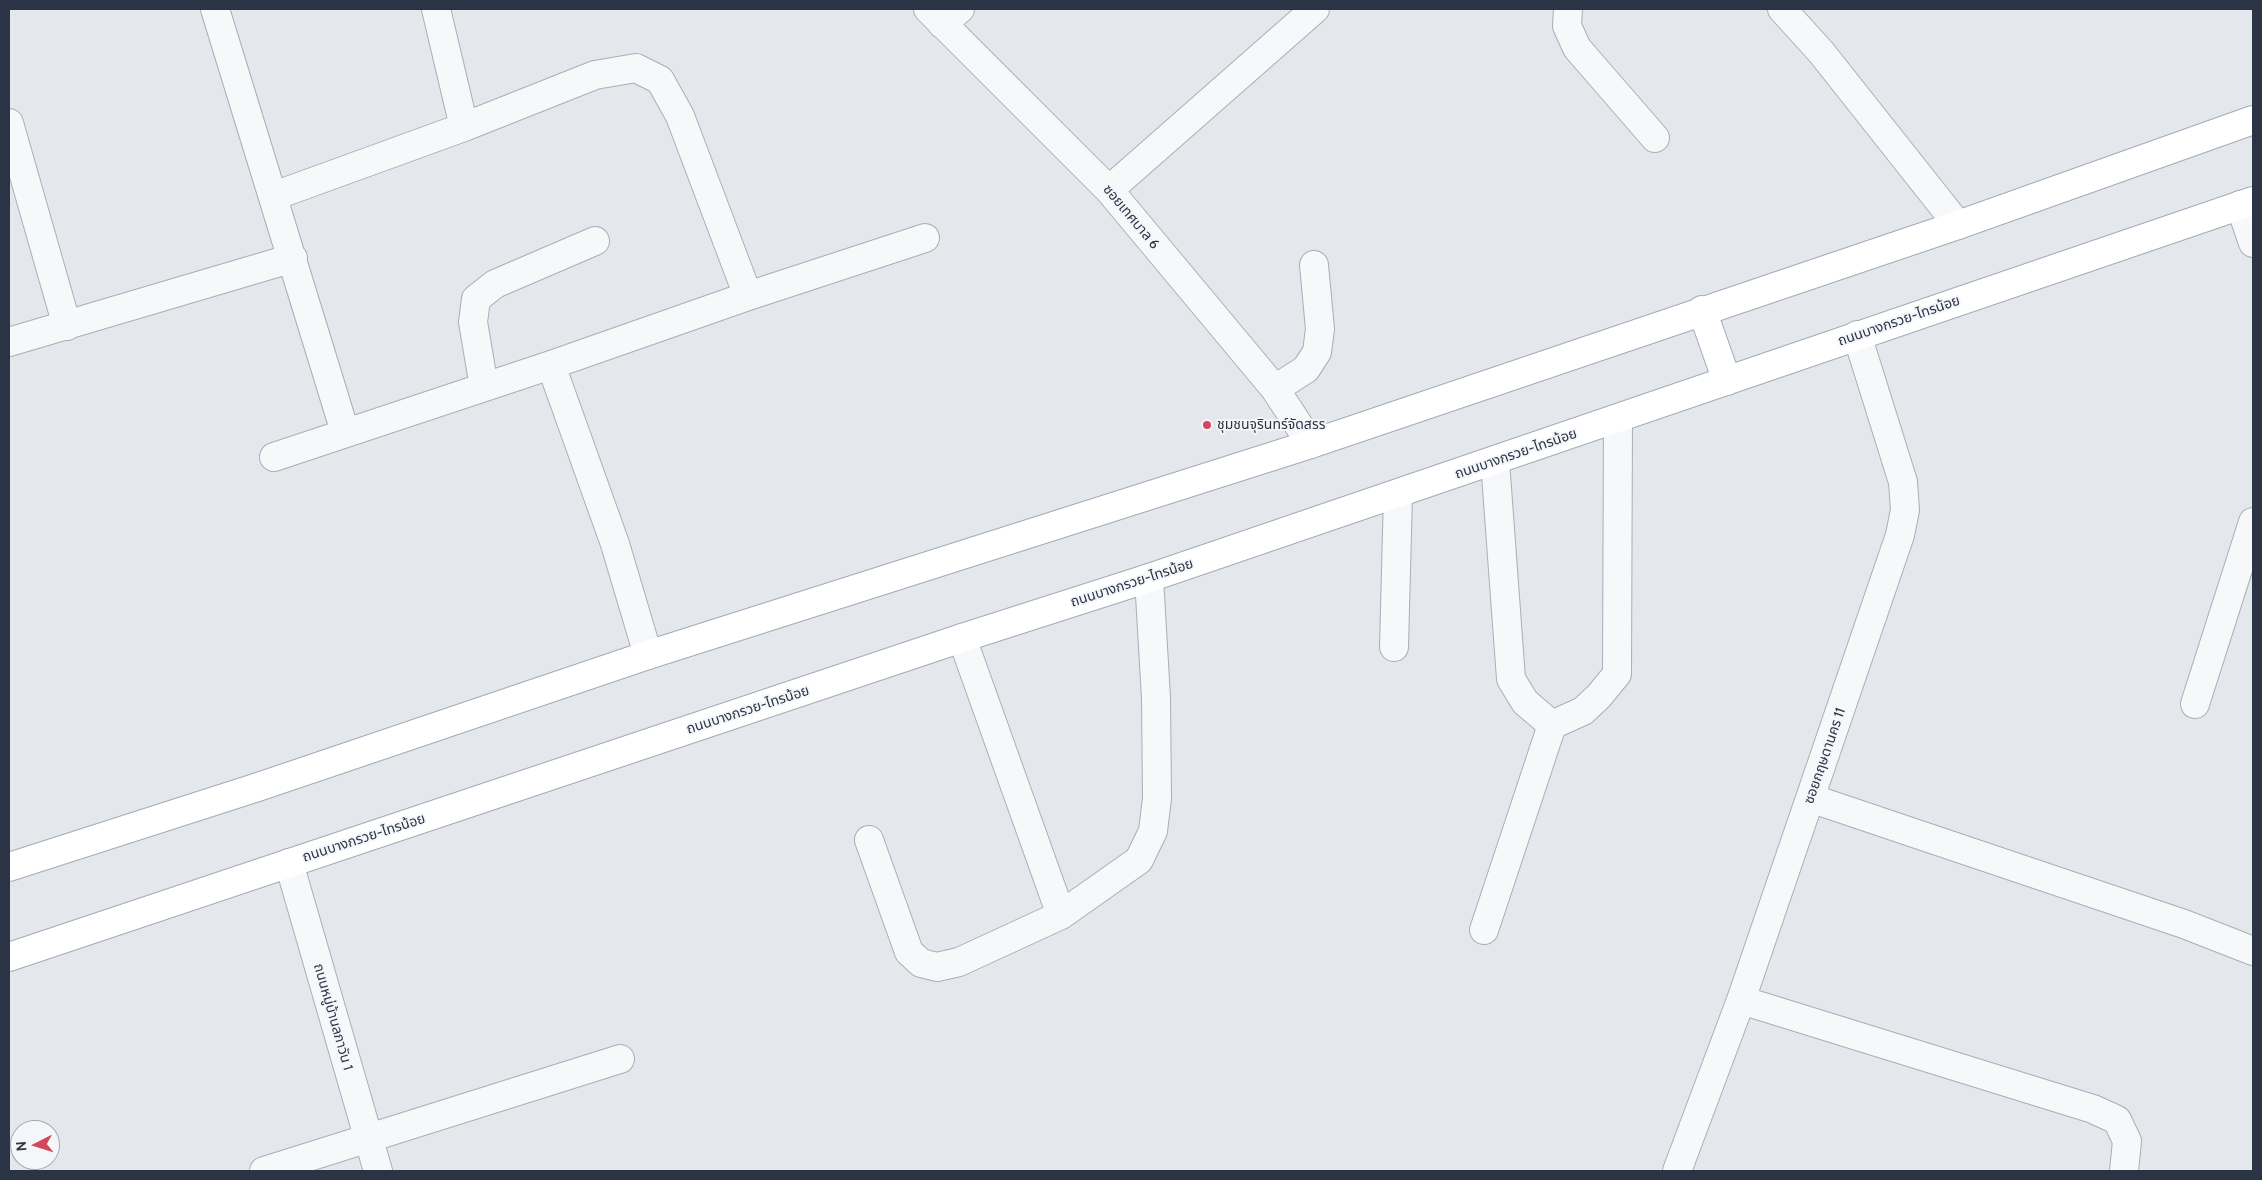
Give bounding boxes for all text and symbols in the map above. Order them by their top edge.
street label: ซอยเทศบาล 6 [1099,181,1163,253]
street label: ถนนบางกรวย-ไทรน้อย [1836,292,1962,350]
place label: ชุมชนจุรินทร์จัดสรร [1217,417,1326,433]
marker: ชุมชนจุรินทร์จัดสรร [1201,419,1213,431]
street label: ถนนบางกรวย-ไทรน้อย [1453,425,1579,483]
street label: ถนนบางกรวย-ไทรน้อย [1068,555,1196,611]
street label: ถนนบางกรวย-ไทรน้อย [684,682,812,738]
street label: ซอยกฤษดานคร 11 [1801,706,1849,806]
street label: ถนนบางกรวย-ไทรน้อย [300,810,428,866]
street label: ถนนหมู่บ้านลภาวัน 1 [310,962,356,1072]
north arrow [10,1120,60,1170]
text: N [12,1141,30,1152]

